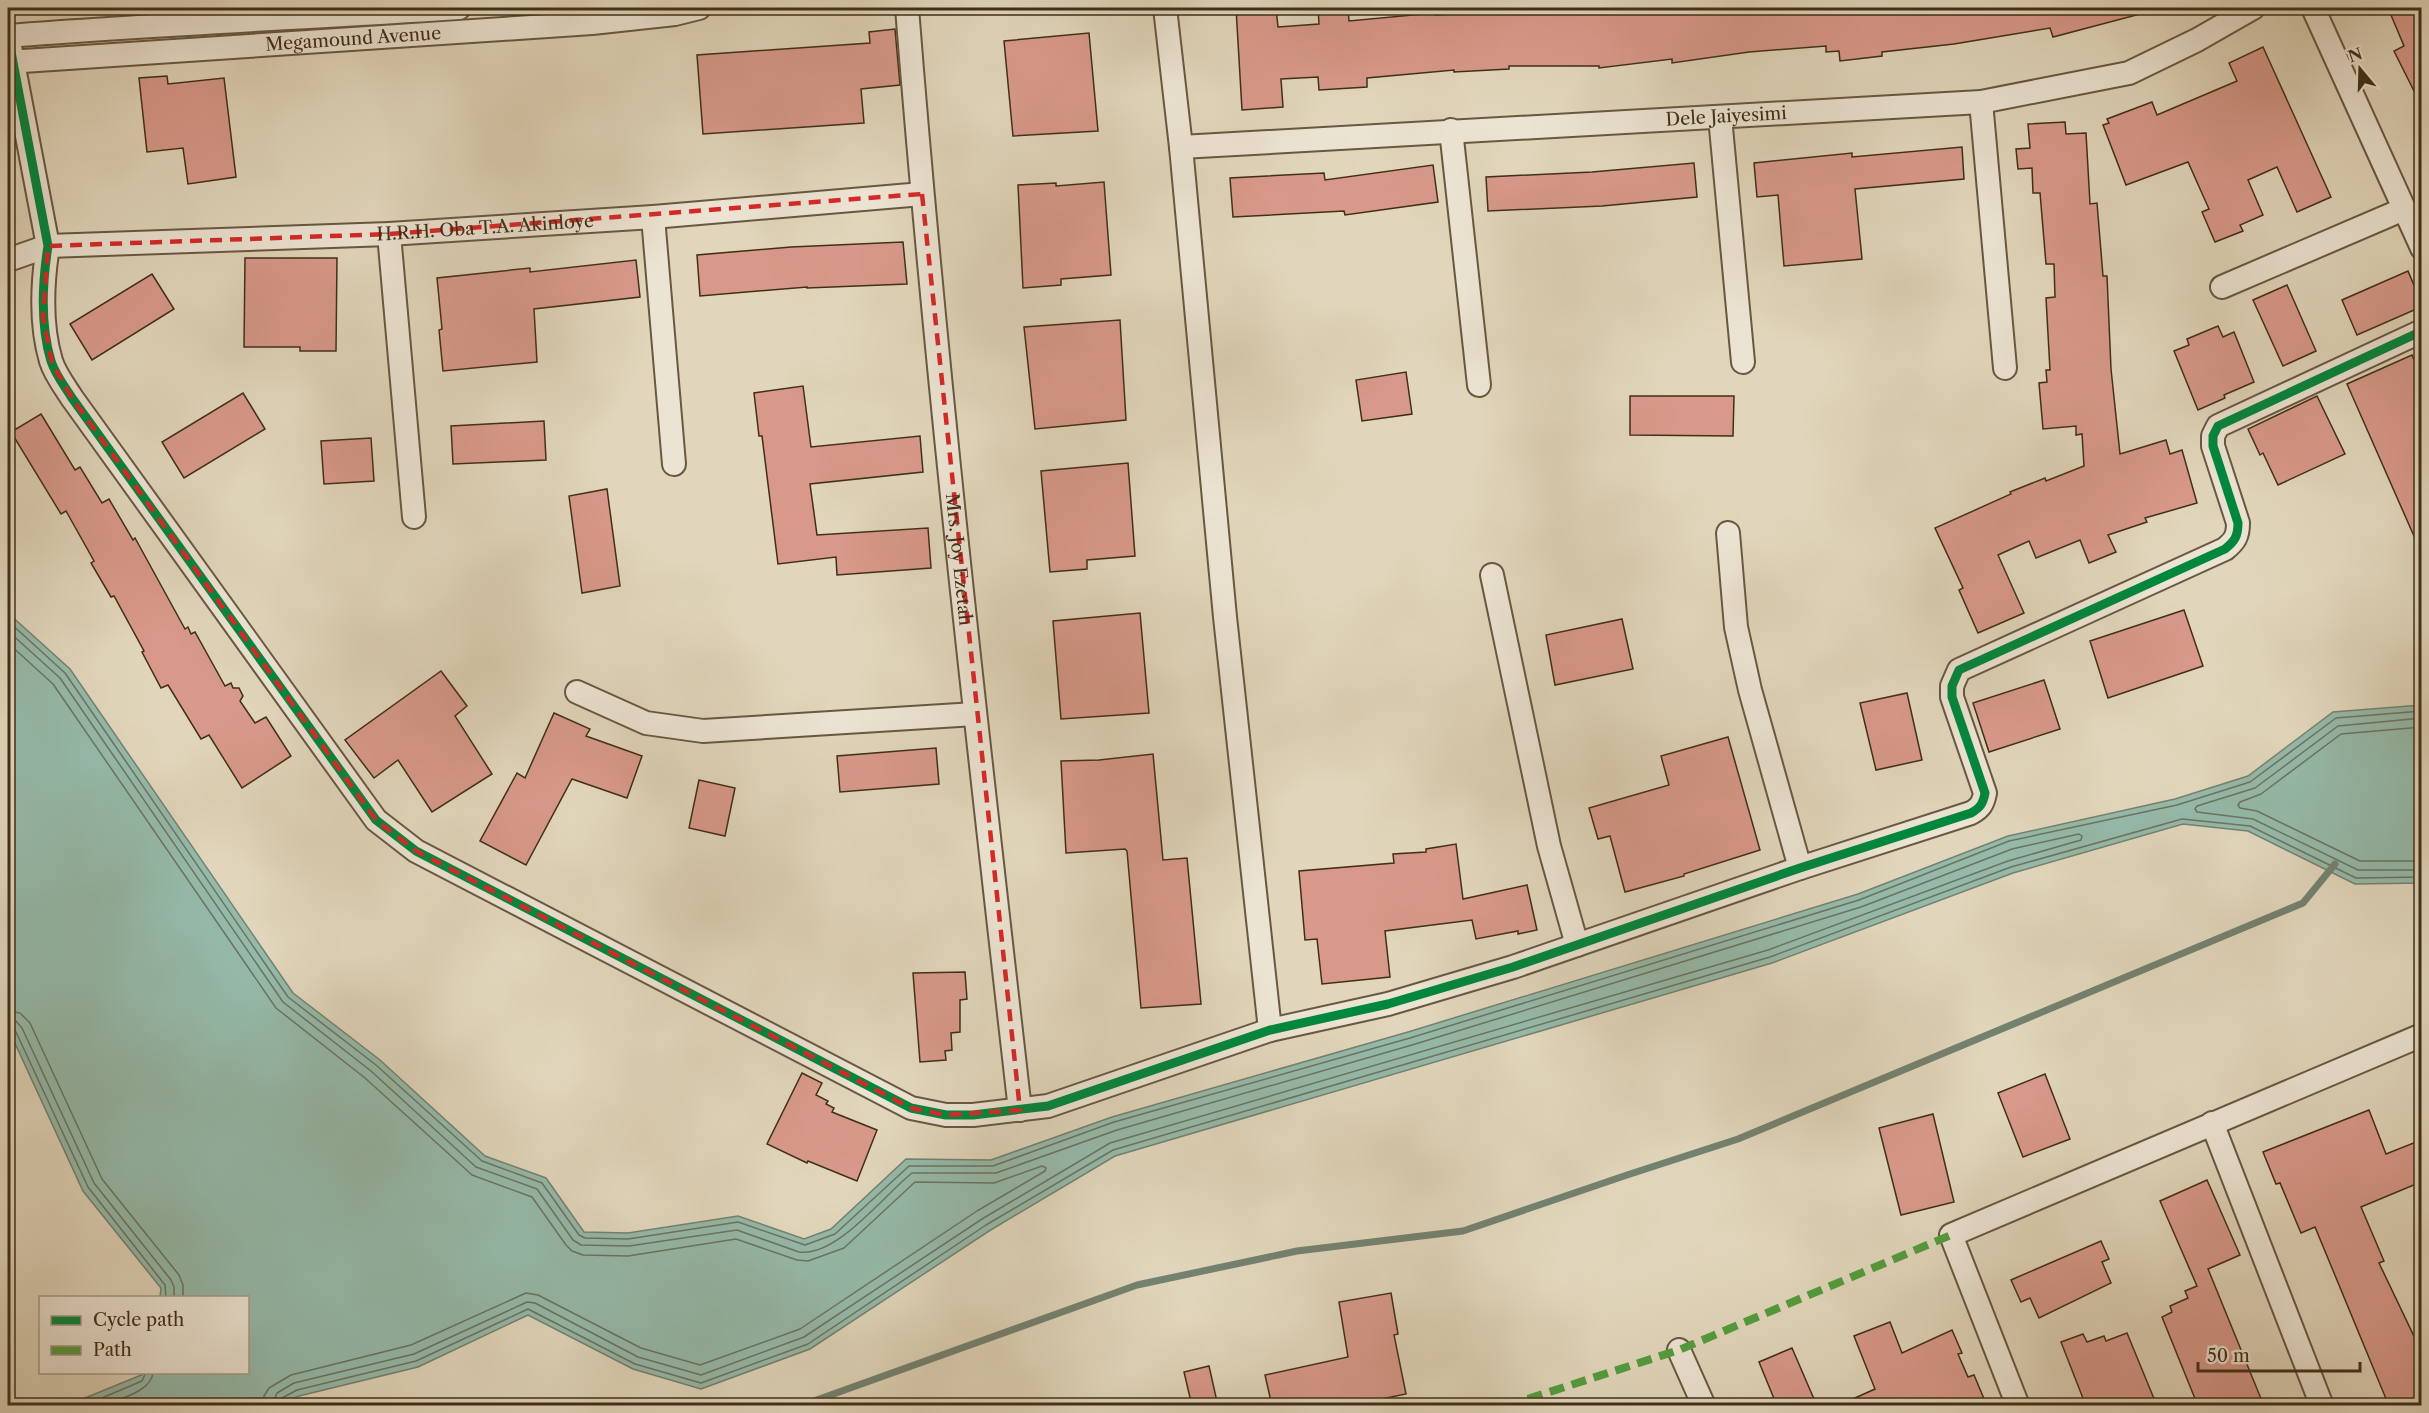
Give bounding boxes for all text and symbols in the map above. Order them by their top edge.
street label: Megamound Avenue [265,22,442,56]
north arrow [2330,39,2390,99]
text: N [2345,43,2365,67]
street label: Dele Jaiyesimi [1665,102,1788,131]
street label: H.R.H. Oba T.A. Akinloye [376,210,595,245]
street label: Mrs. Joy Ezetah [941,492,977,627]
legend [39,1296,249,1374]
text: Cycle path [93,1309,184,1331]
scale bar [2198,1335,2360,1373]
text: Path [93,1339,132,1361]
text: 50 m [2207,1345,2250,1367]

